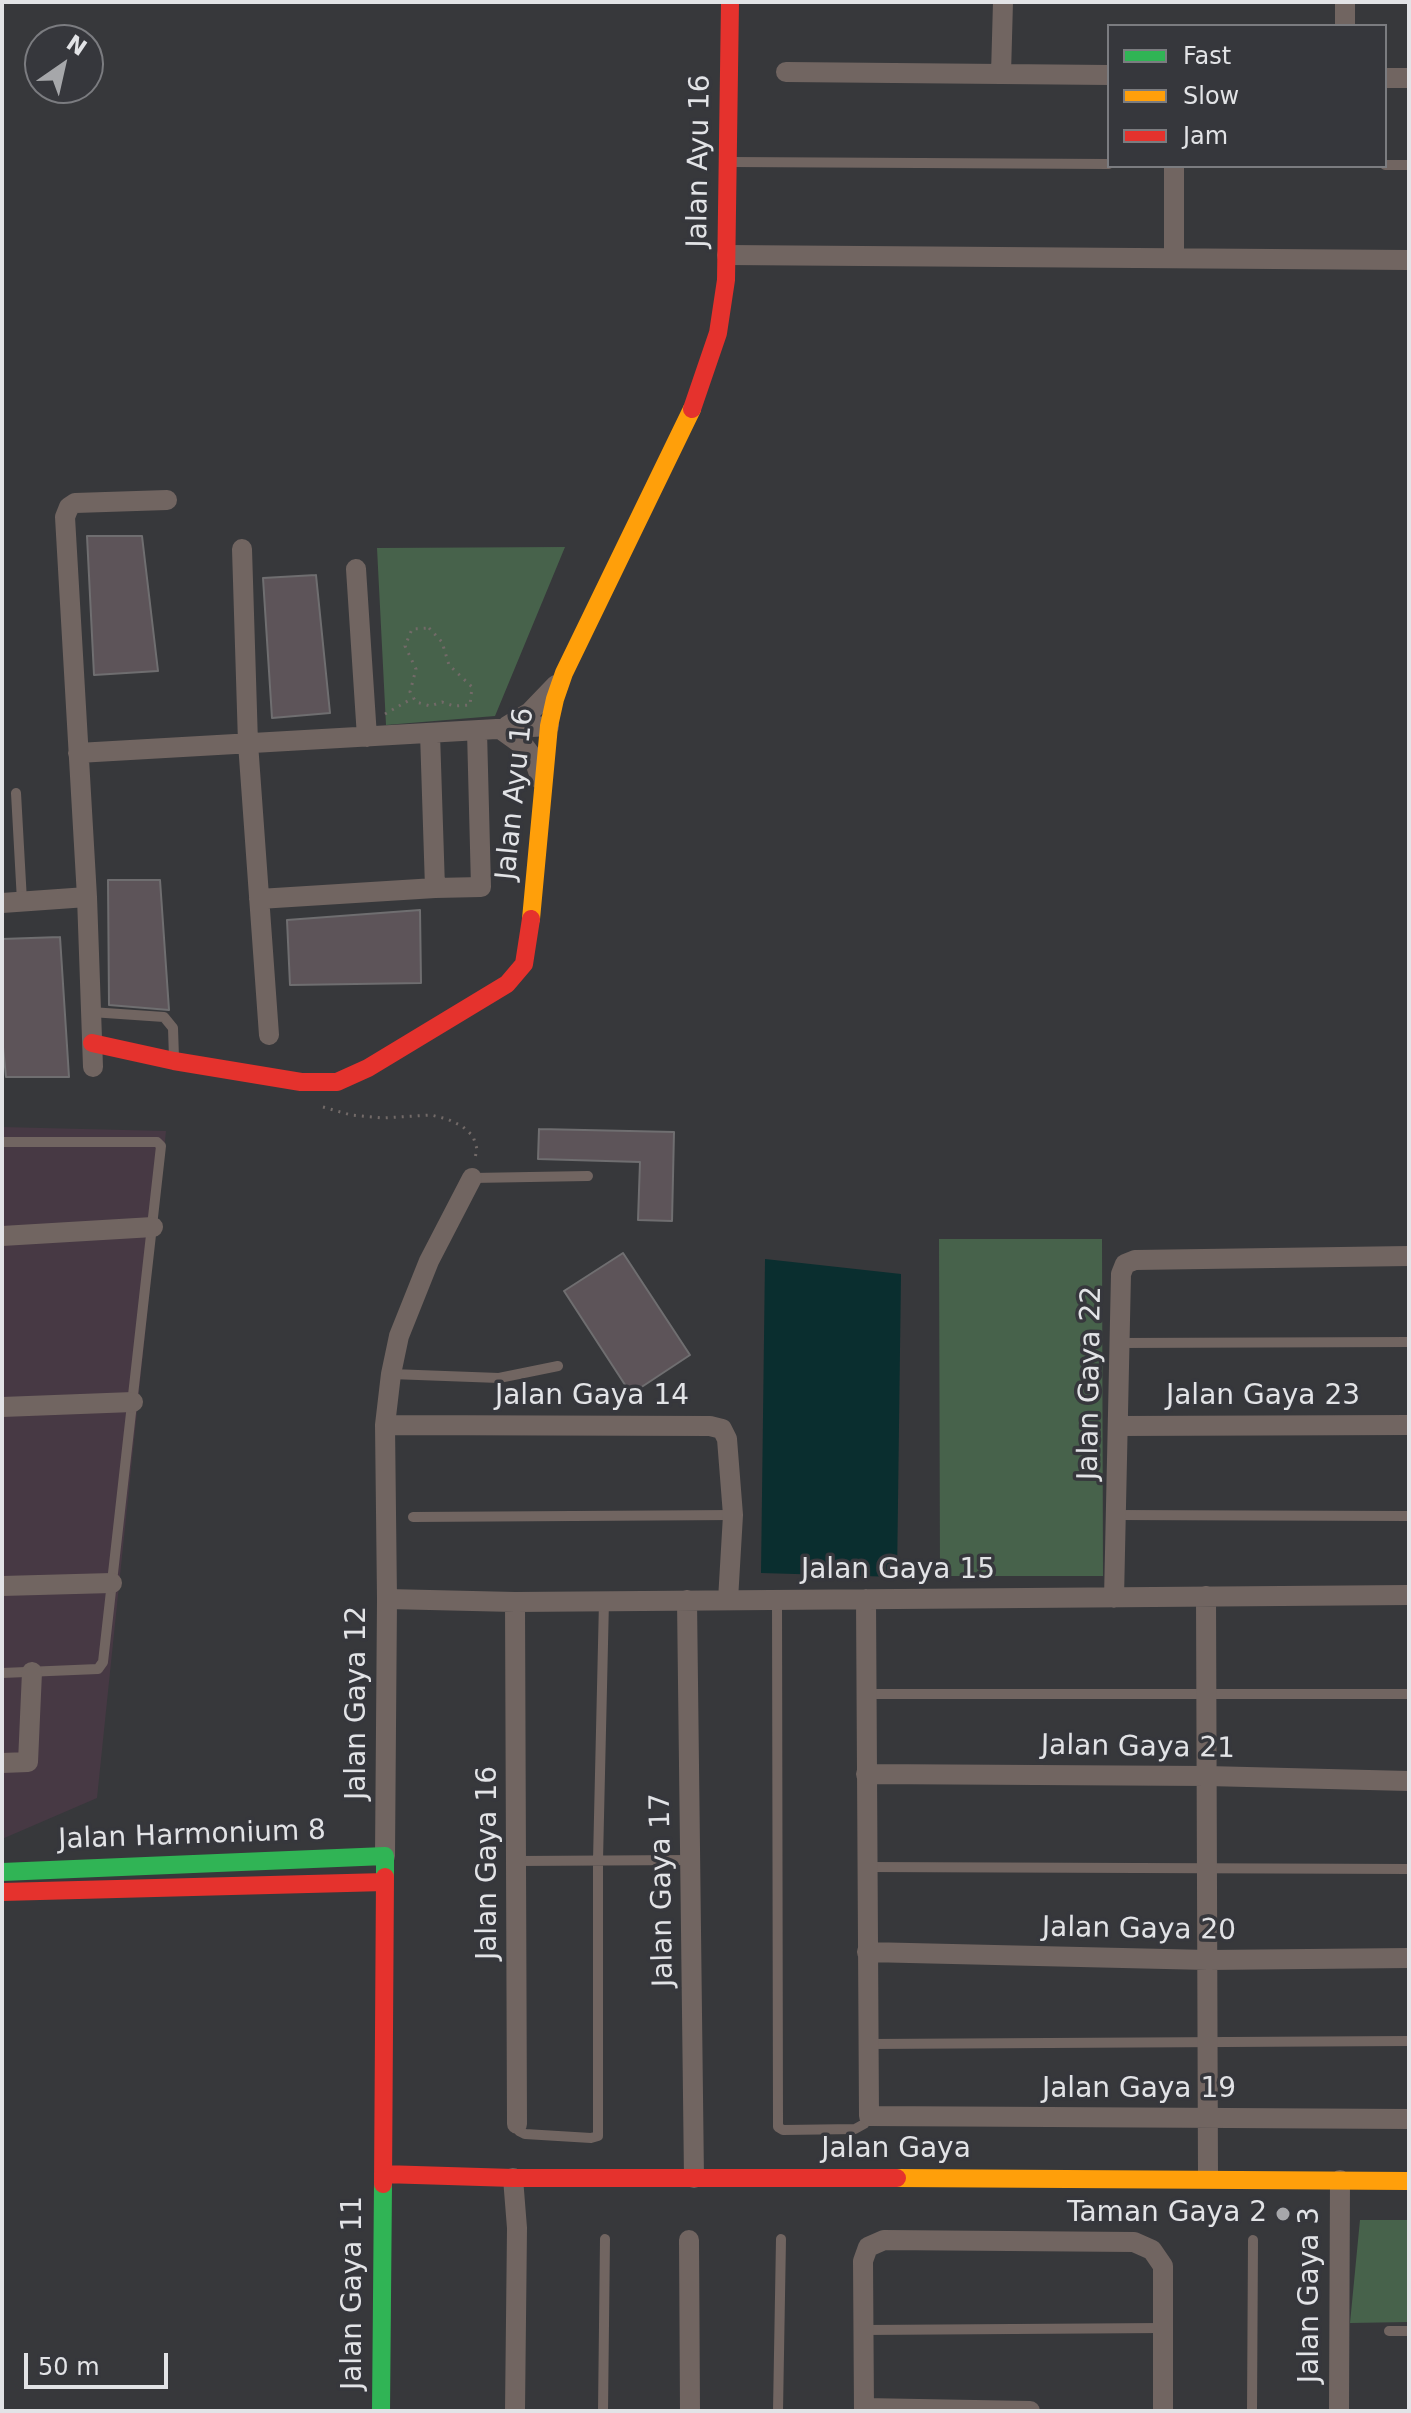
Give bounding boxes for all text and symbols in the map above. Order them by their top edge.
north arrow [24,24,104,104]
legend [1107,24,1387,168]
text: N [62,30,91,61]
text: Fast [1183,42,1231,70]
street label: Jalan Ayu 16 [682,74,718,248]
text: Slow [1183,82,1239,110]
text: Jam [1183,122,1228,150]
street label: Jalan Ayu 16 [490,706,542,882]
street label: Jalan Gaya 22 [1073,1286,1109,1480]
street label: Jalan Gaya 14 [495,1380,689,1414]
street label: Jalan Gaya 23 [1166,1380,1360,1414]
street label: Jalan Gaya 15 [801,1554,995,1588]
street label: Jalan Gaya 12 [341,1606,375,1800]
street label: Jalan Gaya 21 [1041,1730,1235,1766]
street label: Jalan Gaya 16 [472,1766,506,1960]
street label: Jalan Gaya 17 [645,1793,681,1987]
street label: Jalan Harmonium 8 [58,1815,326,1857]
street label: Jalan Gaya 20 [1042,1912,1236,1948]
street label: Jalan Gaya 19 [1042,2073,1236,2107]
street label: Jalan Gaya [821,2133,971,2167]
street label: Jalan Gaya 11 [337,2196,371,2390]
place label: Taman Gaya 2 [1067,2197,1267,2231]
marker: Taman Gaya 2 [1274,2205,1292,2223]
street label: Jalan Gaya 3 [1294,2207,1328,2383]
scale bar [28,2337,172,2387]
text: 50 m [38,2353,100,2381]

